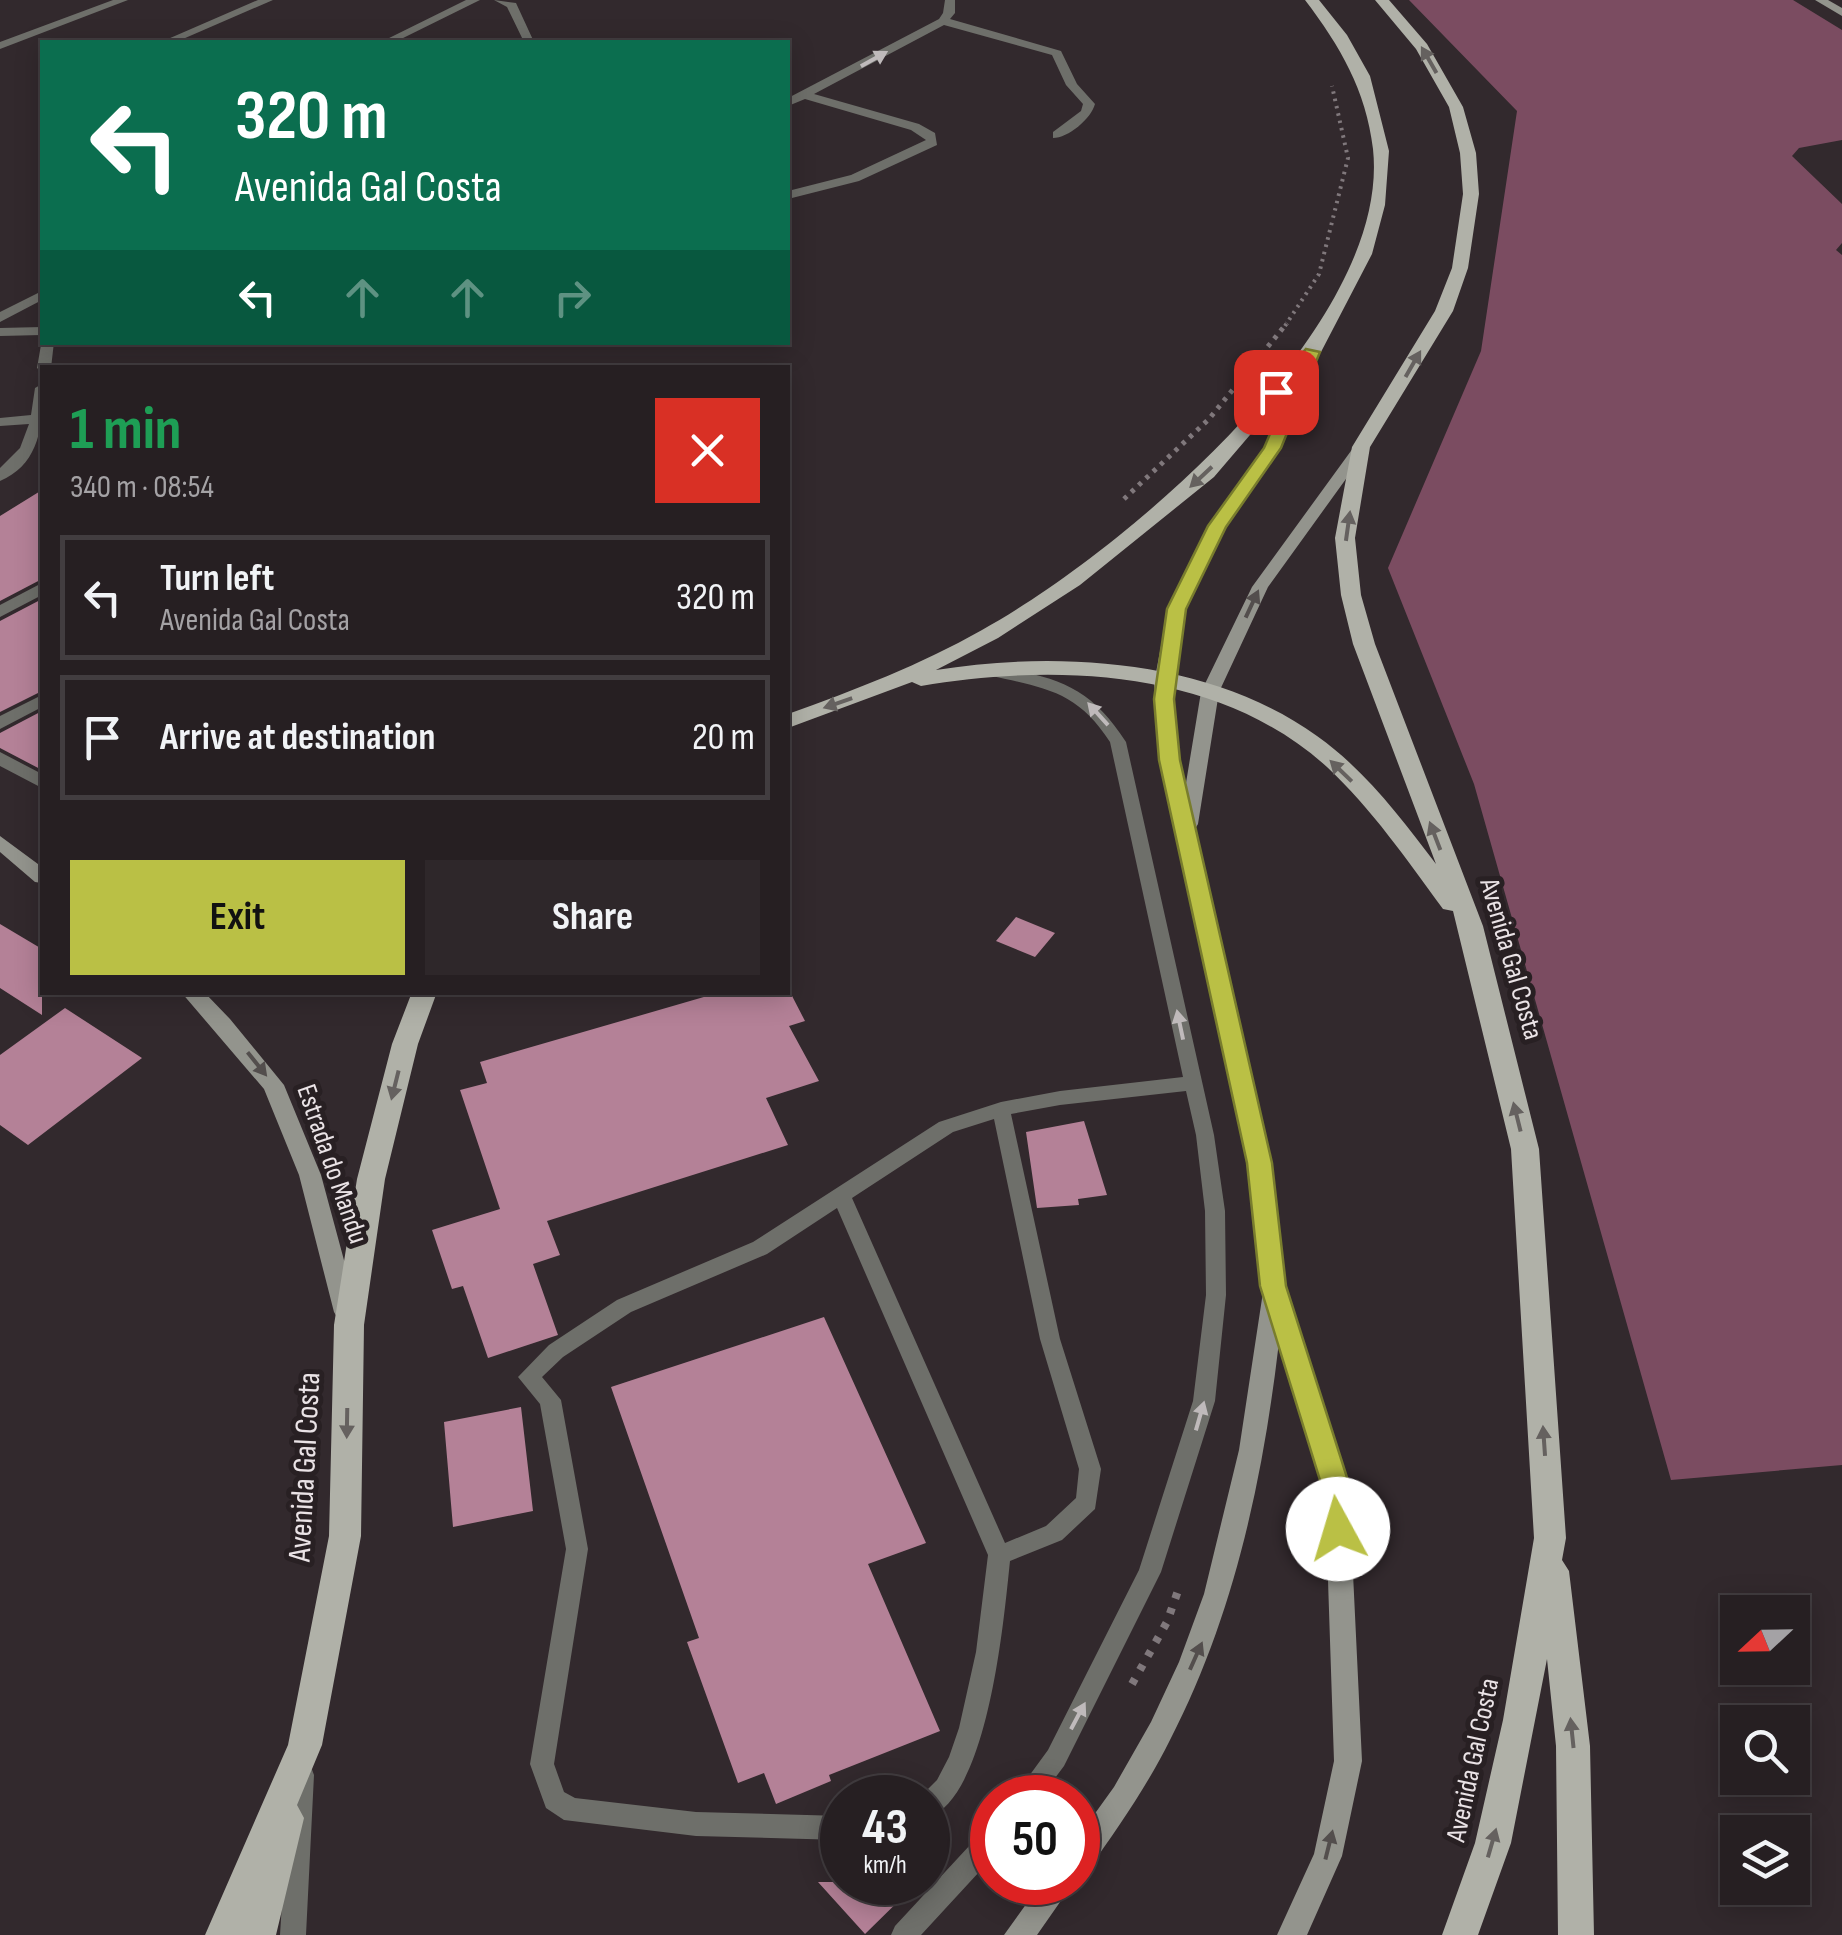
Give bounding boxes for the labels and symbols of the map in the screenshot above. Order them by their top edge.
one-way arrow [1421,46,1439,74]
one-way arrow [860,50,888,68]
pin [1234,350,1319,435]
one-way arrow [1404,350,1421,379]
one-way arrow [1189,465,1213,488]
one-way arrow [1340,509,1356,541]
one-way arrow [1243,589,1260,618]
one-way arrow [823,696,853,711]
one-way arrow [1087,702,1109,727]
one-way arrow [1330,760,1354,783]
one-way arrow [1427,820,1442,850]
street label: Avenida Gal Costa [1472,874,1550,1043]
one-way arrow [1172,1009,1187,1040]
one-way arrow [245,1052,267,1077]
one-way arrow [386,1070,402,1101]
street label: Estrada do Mandu [289,1080,375,1248]
one-way arrow [1509,1101,1524,1132]
street label: Avenida Gal Costa [281,1371,329,1564]
one-way arrow [1193,1400,1208,1430]
one-way arrow [339,1407,355,1439]
one-way arrow [1535,1424,1551,1456]
position arrow [1286,1477,1390,1581]
north arrow [1720,1595,1810,1685]
one-way arrow [1188,1641,1204,1671]
street label: Avenida Gal Costa [1439,1675,1506,1846]
one-way arrow [1069,1701,1086,1730]
one-way arrow [1563,1716,1579,1748]
speed limit sign: 50 [970,1775,1100,1905]
one-way arrow [1485,1827,1500,1858]
one-way arrow [1322,1829,1338,1860]

